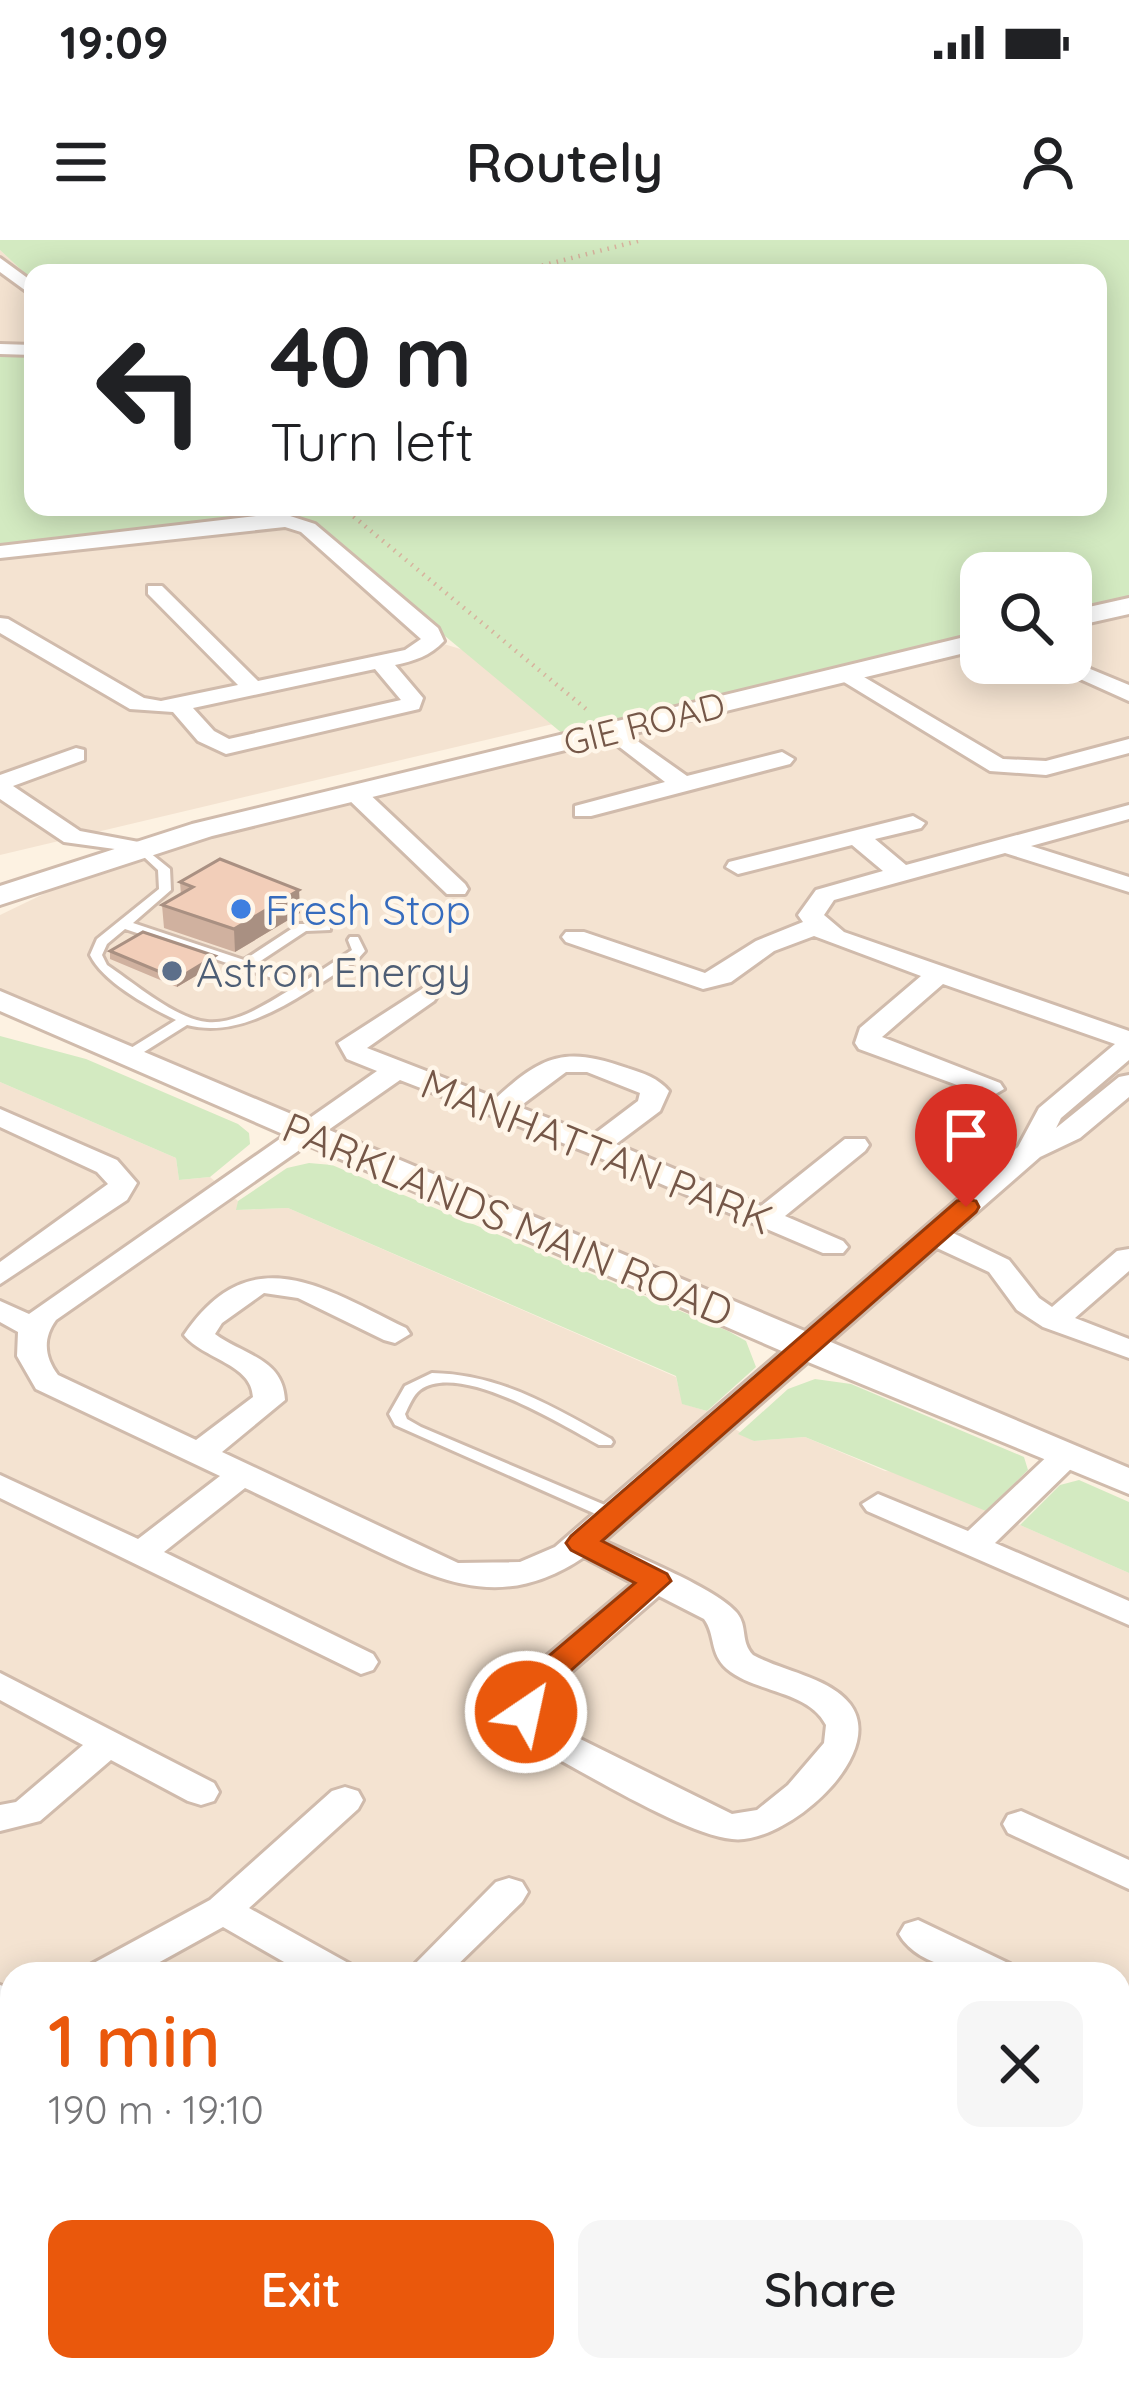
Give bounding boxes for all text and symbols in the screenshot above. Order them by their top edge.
text: 19:09 [60,14,169,70]
text: Routely [466,128,663,196]
icon: menu [48,129,114,195]
icon: person [1015,129,1081,195]
text: 40 m [270,303,472,408]
icon: left [72,312,228,468]
text: Turn left [270,407,474,475]
map controls [960,552,1092,684]
button: search [960,552,1092,684]
street label: GIE ROAD [559,681,729,765]
place label: Fresh Stop [265,883,471,936]
marker: Fresh Stop [228,896,254,922]
place label: Astron Energy [196,945,471,998]
marker: Astron Energy [159,958,185,984]
street label: MANHATTAN PARK [414,1056,780,1246]
pin [915,1084,1017,1207]
street label: PARKLANDS MAIN ROAD [275,1100,741,1338]
icon: arrive [933,1102,999,1168]
position arrow [463,1649,589,1775]
text: 1 min [48,1995,221,2085]
button: close [957,2001,1083,2127]
text: 190 m · 19:10 [48,2085,264,2134]
button: Exit [48,2220,554,2358]
button: Share [578,2220,1083,2358]

